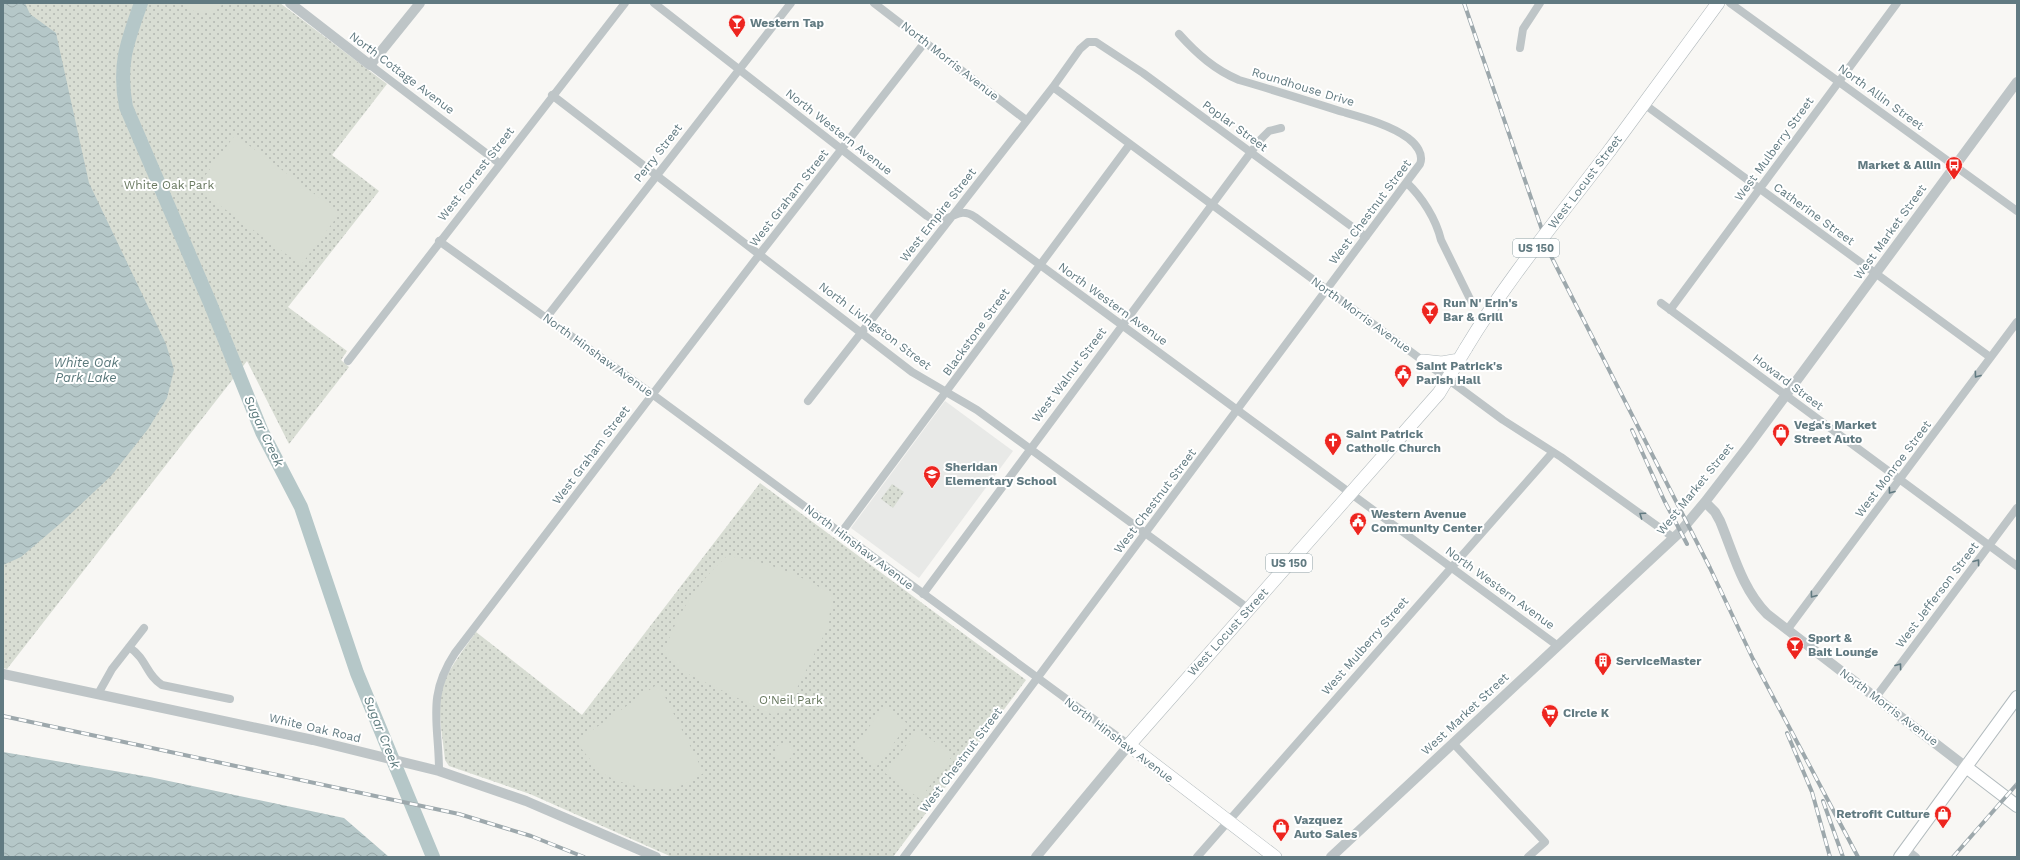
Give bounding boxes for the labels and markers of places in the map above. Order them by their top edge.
bar icon: Western Tap [727,13,747,38]
place label: Western Tap [750,16,824,30]
bus stop icon: Market & Allin [1944,155,1964,180]
place label: Market & Allin [1857,158,1941,172]
place label: Run N' Erin's Bar & Grill [1443,296,1518,324]
bar icon: Run N' Erin's Bar & Grill [1420,300,1440,325]
place label: Saint Patrick's Parish Hall [1416,359,1503,387]
public building icon: Saint Patrick's Parish Hall [1393,363,1413,388]
place label: Vega's Market Street Auto [1794,418,1877,446]
shop icon: Vega's Market Street Auto [1771,422,1791,447]
place label: Saint Patrick Catholic Church [1346,427,1441,455]
church icon: Saint Patrick Catholic Church [1323,431,1343,456]
place label: Sheridan Elementary School [945,460,1057,488]
school or university icon: Sheridan Elementary School [922,464,942,489]
place label: Western Avenue Community Center [1371,507,1483,535]
public building icon: Western Avenue Community Center [1348,511,1368,536]
place label: Sport & Bait Lounge [1808,631,1878,659]
bar icon: Sport & Bait Lounge [1785,635,1805,660]
building icon: ServiceMaster [1593,651,1613,676]
place label: ServiceMaster [1616,654,1702,668]
supermarket icon: Circle K [1540,703,1560,728]
place label: Circle K [1563,706,1610,720]
shop icon: Retrofit Culture [1933,804,1953,829]
place label: Retrofit Culture [1836,807,1930,821]
place label: Vazquez Auto Sales [1294,813,1358,841]
shop icon: Vazquez Auto Sales [1271,817,1291,842]

